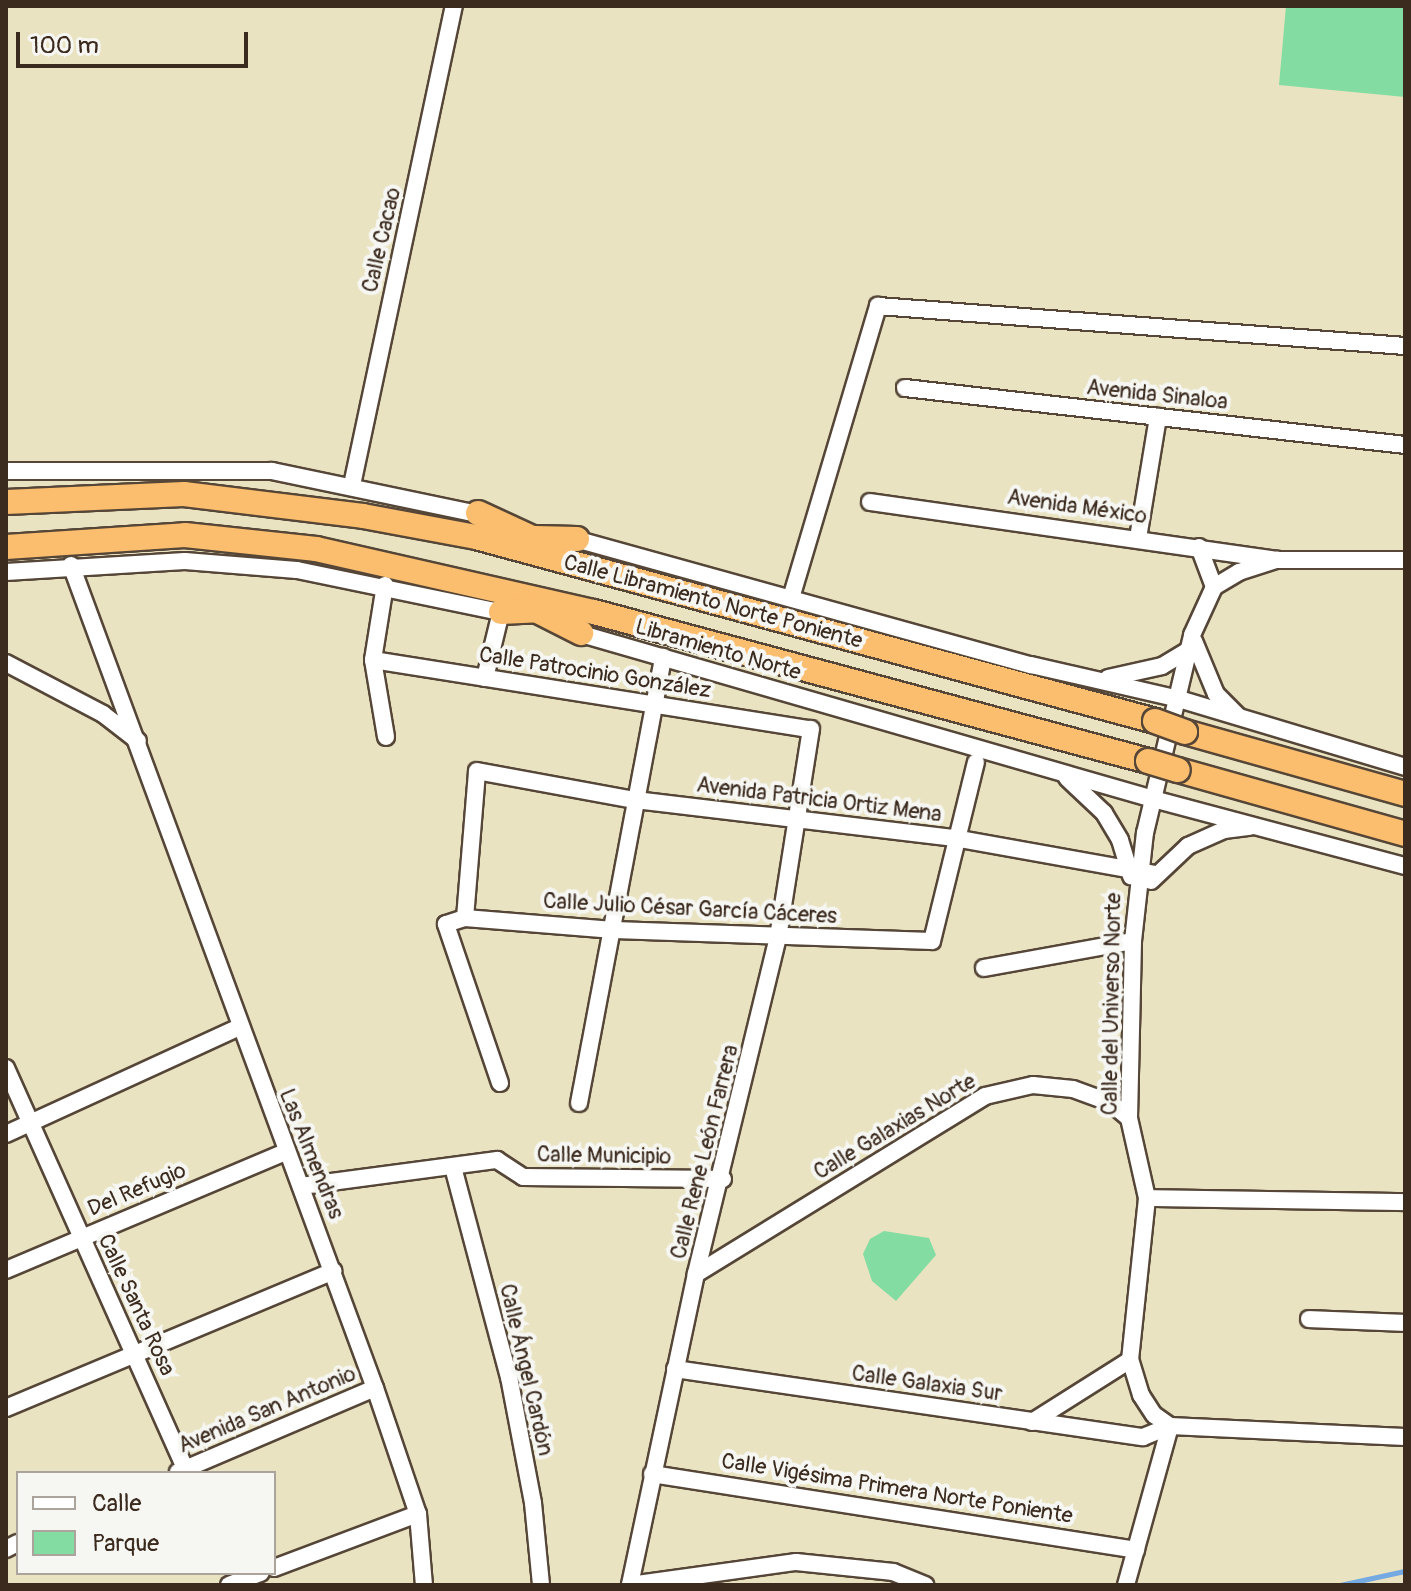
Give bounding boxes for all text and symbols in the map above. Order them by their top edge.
scale bar [20,16,252,66]
text: 100 m [30,31,99,60]
street label: Calle Cacao [357,185,407,295]
street label: Avenida Sinaloa [1085,374,1229,416]
street label: Avenida México [1005,484,1149,530]
street label: Calle Libramiento Norte Poniente [561,549,865,655]
street label: Libramiento Norte [632,614,804,686]
street label: Calle Patrocinio González [477,642,713,704]
street label: Avenida Patricia Ortiz Mena [695,772,943,828]
street label: Calle Julio César García Cáceres [542,888,838,930]
street label: Calle del Universo Norte [1097,892,1127,1116]
street label: Calle Rene León Farrera [666,1042,744,1262]
street label: Calle Galaxias Norte [809,1068,981,1186]
street label: Las Almendras [273,1085,349,1223]
street label: Calle Municipio [537,1142,671,1170]
street label: Del Refugio [84,1158,190,1222]
street label: Calle Santa Rosa [92,1230,180,1380]
street label: Calle Ángel Cardón [493,1282,559,1458]
street label: Calle Galaxia Sur [850,1360,1004,1408]
street label: Avenida San Antonio [174,1361,360,1459]
street label: Calle Vigésima Primera Norte Poniente [720,1448,1074,1530]
legend [16,1471,276,1575]
text: Calle [92,1489,141,1518]
text: Parque [92,1529,159,1558]

